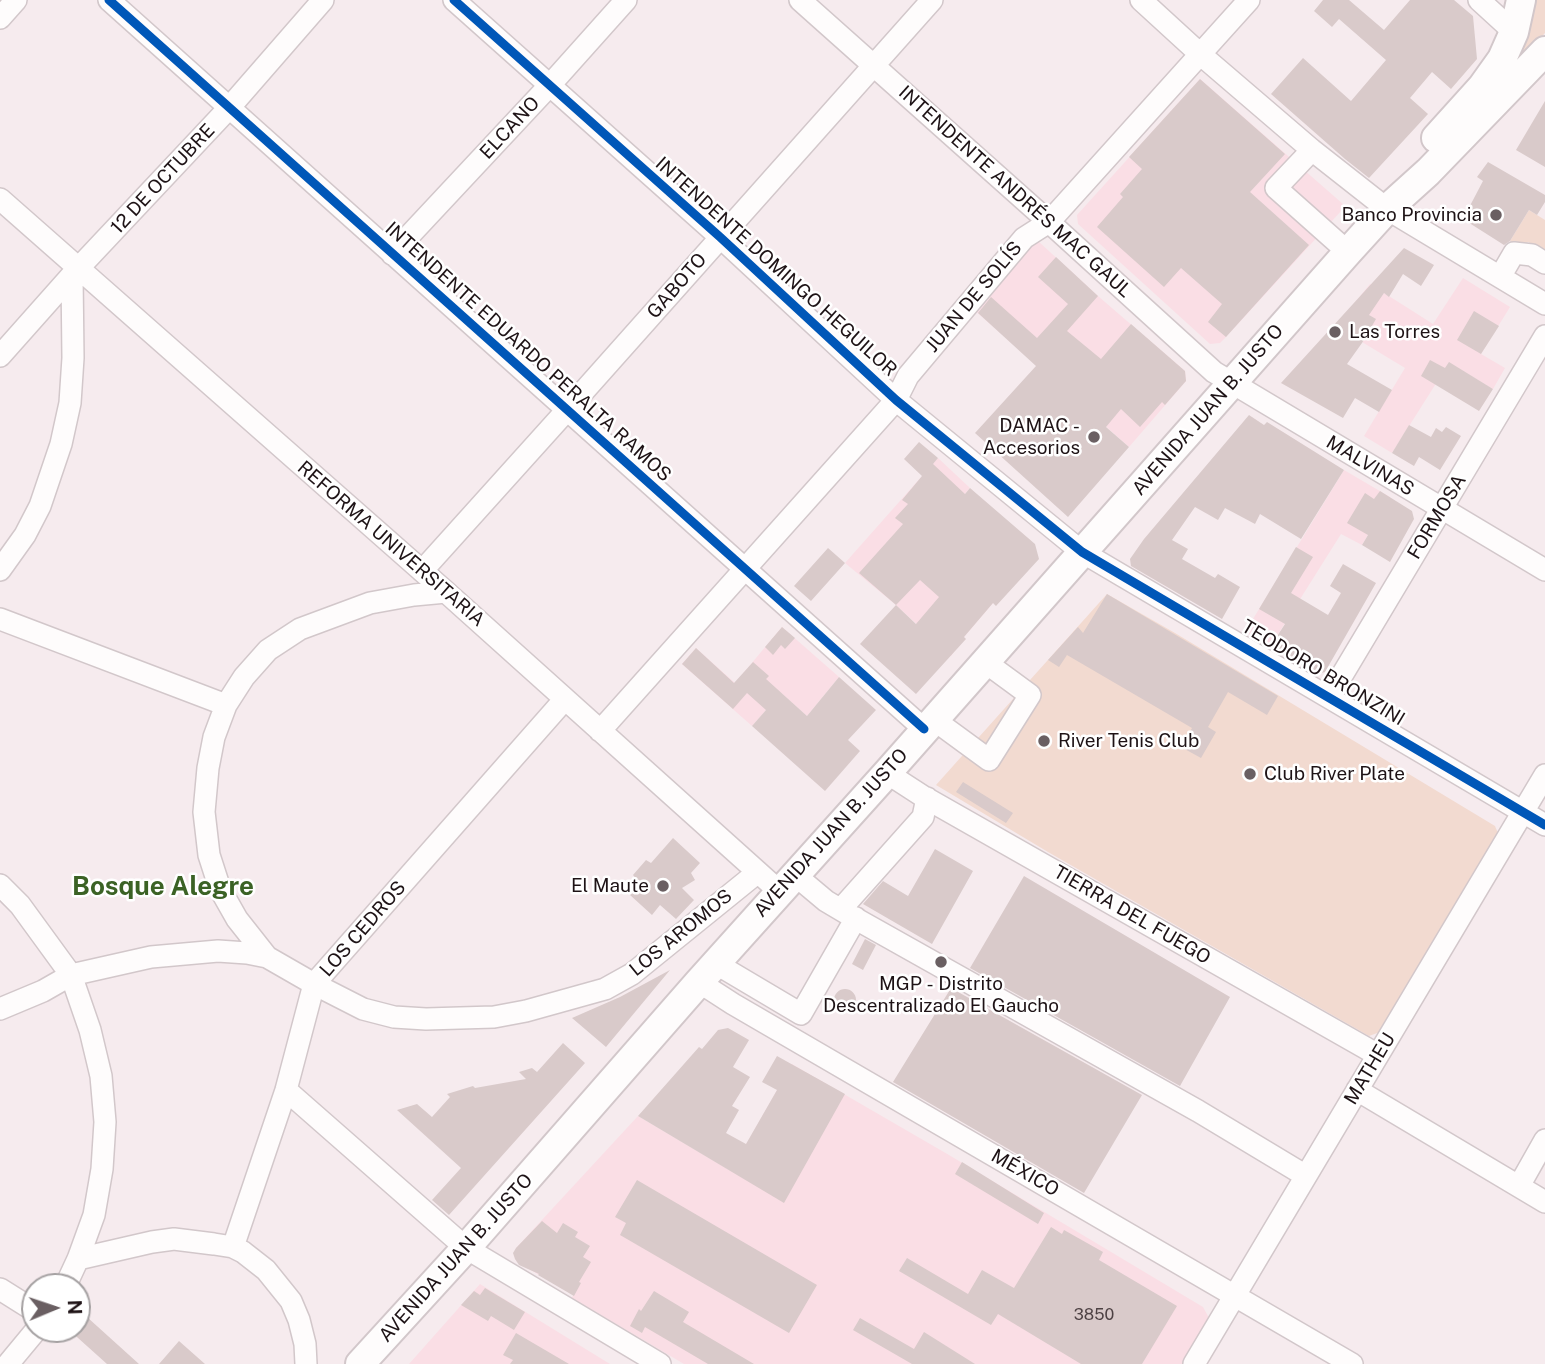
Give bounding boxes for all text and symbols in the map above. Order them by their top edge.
street label: INTENDENTE ANDRÉS MAC GAUL [894,81,1136,303]
street label: ELCANO [475,92,545,164]
street label: 12 DE OCTUBRE [106,119,220,239]
street label: INTENDENTE DOMINGO HEGUILOR [651,153,901,381]
place label: Banco Provincia [1341,204,1482,226]
marker: Banco Provincia [1488,207,1504,223]
street label: INTENDENTE EDUARDO PERALTA RAMOS [380,217,676,487]
street label: JUAN DE SOLÍS [921,237,1027,357]
street label: GABOTO [642,249,712,323]
street label: AVENIDA JUAN B. JUSTO [1128,320,1288,500]
place label: Las Torres [1349,321,1440,343]
marker: Las Torres [1327,324,1343,340]
place label: DAMAC - Accesorios [983,415,1080,459]
marker: DAMAC - Accesorios [1086,429,1102,445]
street label: MALVINAS [1322,431,1418,501]
street label: REFORMA UNIVERSITARIA [293,456,489,632]
street label: FORMOSA [1403,471,1471,563]
street label: TEODORO BRONZINI [1237,615,1409,731]
place label: River Tenis Club [1058,730,1199,752]
marker: River Tenis Club [1036,733,1052,749]
street label: AVENIDA JUAN B. JUSTO [749,744,913,922]
place label: Club River Plate [1264,763,1405,785]
marker: Club River Plate [1242,766,1258,782]
street label: TIERRA DEL FUEGO [1050,861,1214,969]
district label: Bosque Alegre [72,871,254,903]
place label: El Maute [571,875,649,897]
street label: LOS CEDROS [315,877,411,981]
marker: El Maute [655,878,671,894]
street label: LOS AROMOS [625,885,737,981]
marker: MGP - Distrito Descentralizado El Gaucho [933,954,949,970]
place label: MGP - Distrito Descentralizado El Gaucho [823,973,1059,1017]
street label: MATHEU [1340,1029,1400,1109]
street label: MÉXICO [987,1145,1063,1201]
street label: AVENIDA JUAN B. JUSTO [374,1169,538,1347]
north arrow [21,1273,91,1343]
text: N [64,1300,86,1315]
house number: 3850 [1074,1305,1114,1325]

